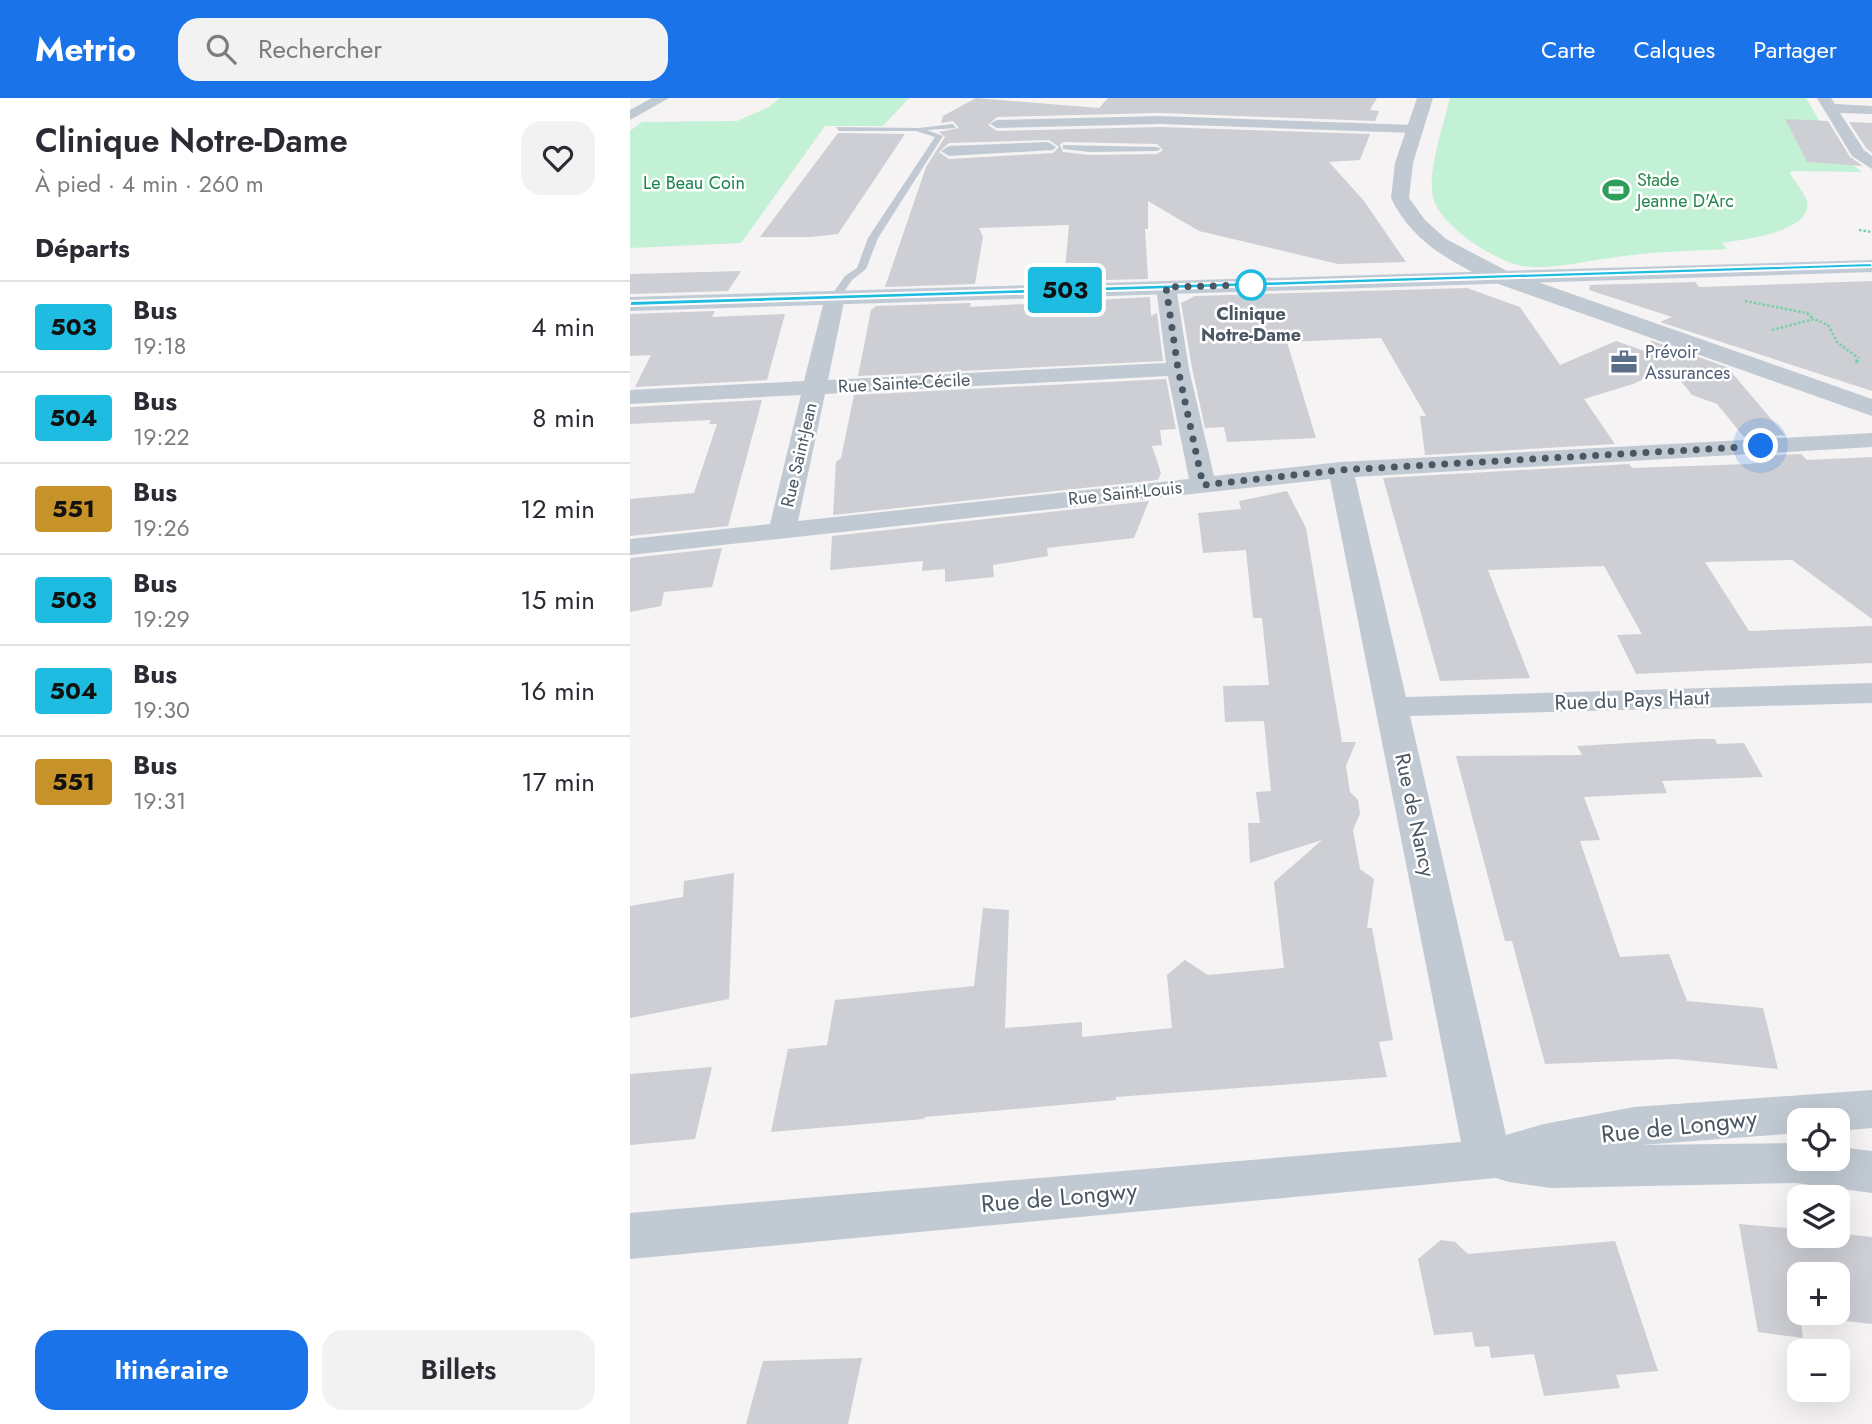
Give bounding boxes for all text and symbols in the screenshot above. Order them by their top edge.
search box [178,18,668,81]
text: Metrio [35,26,136,73]
icon: search [202,30,240,68]
text: Rechercher [258,30,382,68]
text: Carte [1541,32,1595,67]
text: Calques [1633,32,1715,67]
text: Partager [1753,32,1837,67]
text: Clinique Notre-Dame [35,117,348,164]
button: heart [521,121,595,195]
text: À pied · 4 min · 260 m [35,167,264,201]
place label: Stade Jeanne D'Arc [1635,167,1734,214]
park label: Le Beau Coin [643,170,745,196]
sports icon: Stade Jeanne D'Arc [1601,175,1631,205]
text: Départs [35,229,130,267]
line badge: 503 [1025,267,1105,313]
marker: Clinique Notre-Dame [1236,270,1266,300]
text: 503 [1042,272,1088,307]
text: Bus [133,291,177,329]
place label: Clinique Notre-Dame [1201,301,1301,348]
text: 4 min [531,308,595,346]
text: 503 [50,309,97,344]
text: 19:18 [133,329,186,363]
place label: Prévoir Assurances [1645,339,1730,386]
office icon: Prévoir Assurances [1609,347,1639,377]
street label: Rue Sainte-Cécile [837,367,971,399]
text: Bus [133,382,177,420]
text: 8 min [532,399,595,437]
text: 504 [49,400,98,435]
street label: Rue Saint-Jean [774,400,824,510]
text: 19:22 [133,420,190,454]
your location [1743,428,1778,463]
text: Bus [133,473,177,511]
street label: Rue Saint-Louis [1067,474,1183,512]
text: 12 min [520,490,595,528]
text: 551 [52,491,95,526]
text: 19:26 [133,511,190,545]
text: Bus [133,564,177,602]
text: 15 min [520,581,595,619]
text: 503 [50,582,97,617]
text: 19:29 [133,602,190,636]
text: Bus [133,655,177,693]
text: 16 min [520,672,595,710]
text: 504 [49,673,98,708]
street label: Rue du Pays Haut [1554,682,1710,718]
text: 19:30 [133,693,190,727]
text: Bus [133,746,177,784]
street label: Rue de Nancy [1387,750,1443,880]
text: 17 min [521,763,595,801]
text: 551 [52,764,95,799]
text: 19:31 [133,784,186,818]
street label: Rue de Longwy [1599,1100,1759,1152]
map controls [1787,1108,1850,1402]
button: locate [1787,1108,1850,1171]
street label: Rue de Longwy [979,1173,1139,1221]
button: layers [1787,1185,1850,1248]
button: + [1787,1262,1850,1325]
button: Itinéraire [35,1330,308,1410]
button: Billets [322,1330,595,1410]
button: − [1787,1339,1850,1402]

